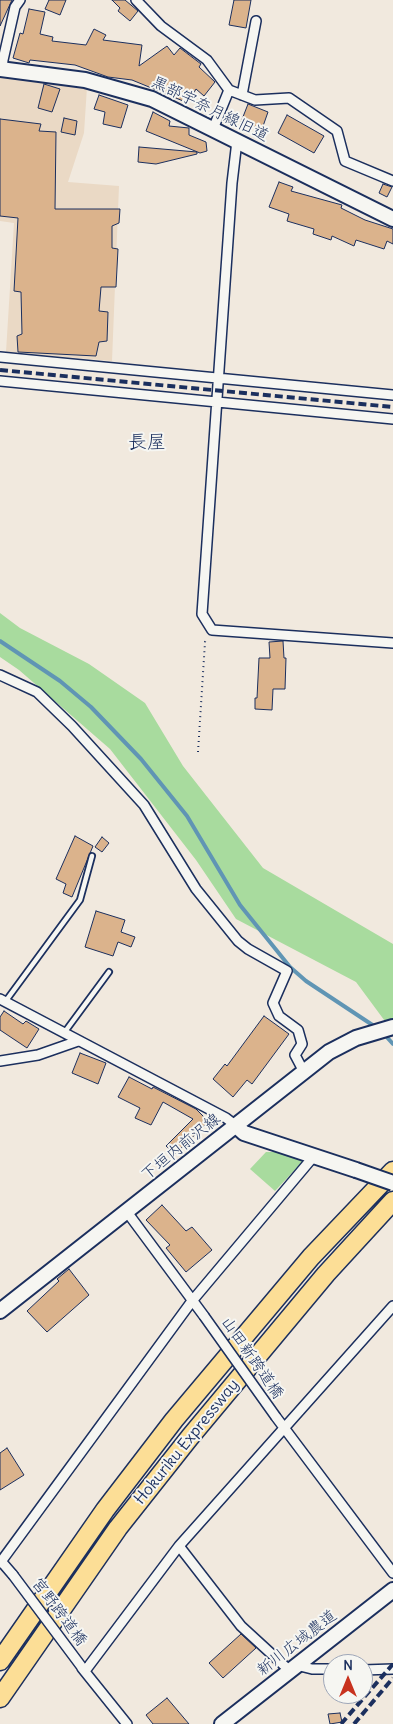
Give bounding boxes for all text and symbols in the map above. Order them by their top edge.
street label: 黒部宇奈月線旧道 [148,72,272,146]
district label: 長屋 [128,432,166,454]
street label: 下垣内前沢線 [138,1109,224,1185]
street label: 山田新跨道橋 [217,1313,287,1403]
street label: Hokuriku Expressway [131,1375,243,1509]
street label: 宮野跨道橋 [27,1574,91,1650]
street label: 新川広域農道 [253,1606,341,1680]
north arrow [323,1654,373,1704]
text: N [343,1656,353,1674]

